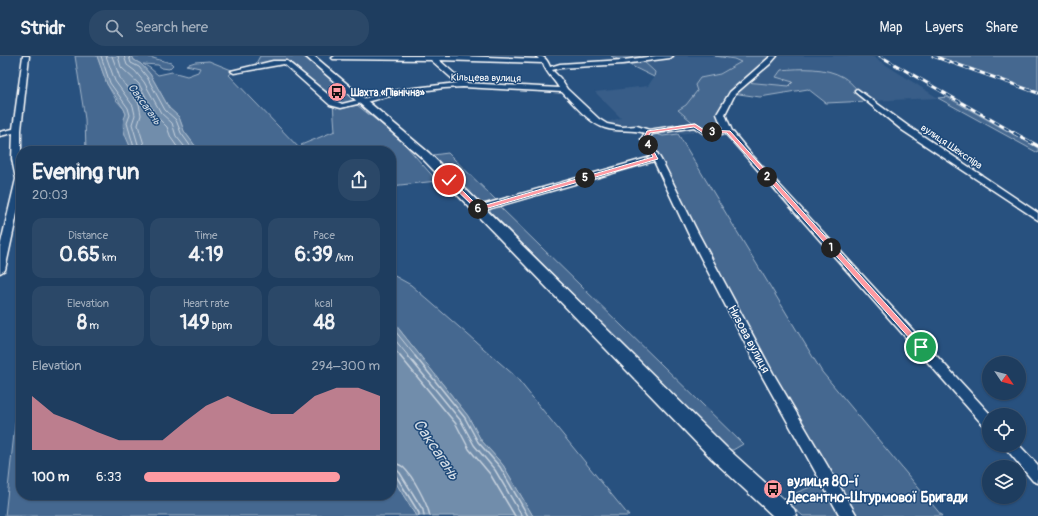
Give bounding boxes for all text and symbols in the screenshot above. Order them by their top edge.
search box [89,10,369,46]
text: Stridr [20,16,65,40]
icon: search [103,17,125,39]
text: Search here [135,18,208,37]
text: Map [880,19,903,36]
text: Layers [925,19,963,36]
text: Share [985,19,1018,36]
street label: Кільцева вулиця [451,71,521,85]
water label: Саксагань [125,81,164,128]
bus stop icon: Шахта «Північна» [326,81,348,103]
place label: Шахта «Північна» [350,87,426,99]
pin: 3 [702,122,722,142]
street label: вулиця Шекспіра [918,122,985,172]
text: 3 [709,125,715,138]
pin: 4 [638,135,658,155]
text: 4 [645,138,651,151]
text: Evening run [32,158,140,186]
button: share [338,159,380,201]
pin [432,163,466,197]
pin: 2 [757,167,777,187]
pin: 5 [575,168,595,188]
icon: check [438,169,460,191]
text: 2 [764,170,770,183]
text: 5 [582,171,588,184]
text: 20:03 [32,187,68,203]
pin: 6 [468,199,488,219]
text: 6 [475,202,481,215]
text: Distance [68,229,108,242]
text: Time [195,229,218,242]
text: Pace [313,229,335,242]
pin: 1 [821,238,841,258]
text: 1 [829,241,833,254]
text: 0.65 [59,242,100,267]
text: 4:19 [188,242,224,267]
text: 6:39 [294,242,333,267]
text: km [100,251,117,264]
text: /km [333,251,354,264]
text: Elevation [67,297,109,310]
text: Heart rate [183,297,229,310]
text: kcal [315,297,333,310]
street label: Низова вулиця [724,303,773,376]
text: 8 [77,310,87,335]
text: 149 [180,310,209,335]
text: 48 [313,310,335,335]
text: m [87,319,99,332]
text: bpm [209,319,232,332]
pin [904,330,938,364]
icon: arrive [910,336,932,358]
north arrow [982,356,1026,400]
map controls [982,356,1026,504]
text: Elevation [32,358,82,374]
text: 294–300 m [311,358,380,374]
button: locate [982,408,1026,452]
water label: Саксагань [408,415,464,484]
button: layers [982,460,1026,504]
text: 100 m [32,469,69,485]
text: 6:33 [96,469,122,485]
place label: вулиця 80-ї Десантно-Штурмової Бригади [786,473,968,506]
bus stop icon: вулиця 80-ї Десантно-Штурмової Бригади [762,478,784,500]

